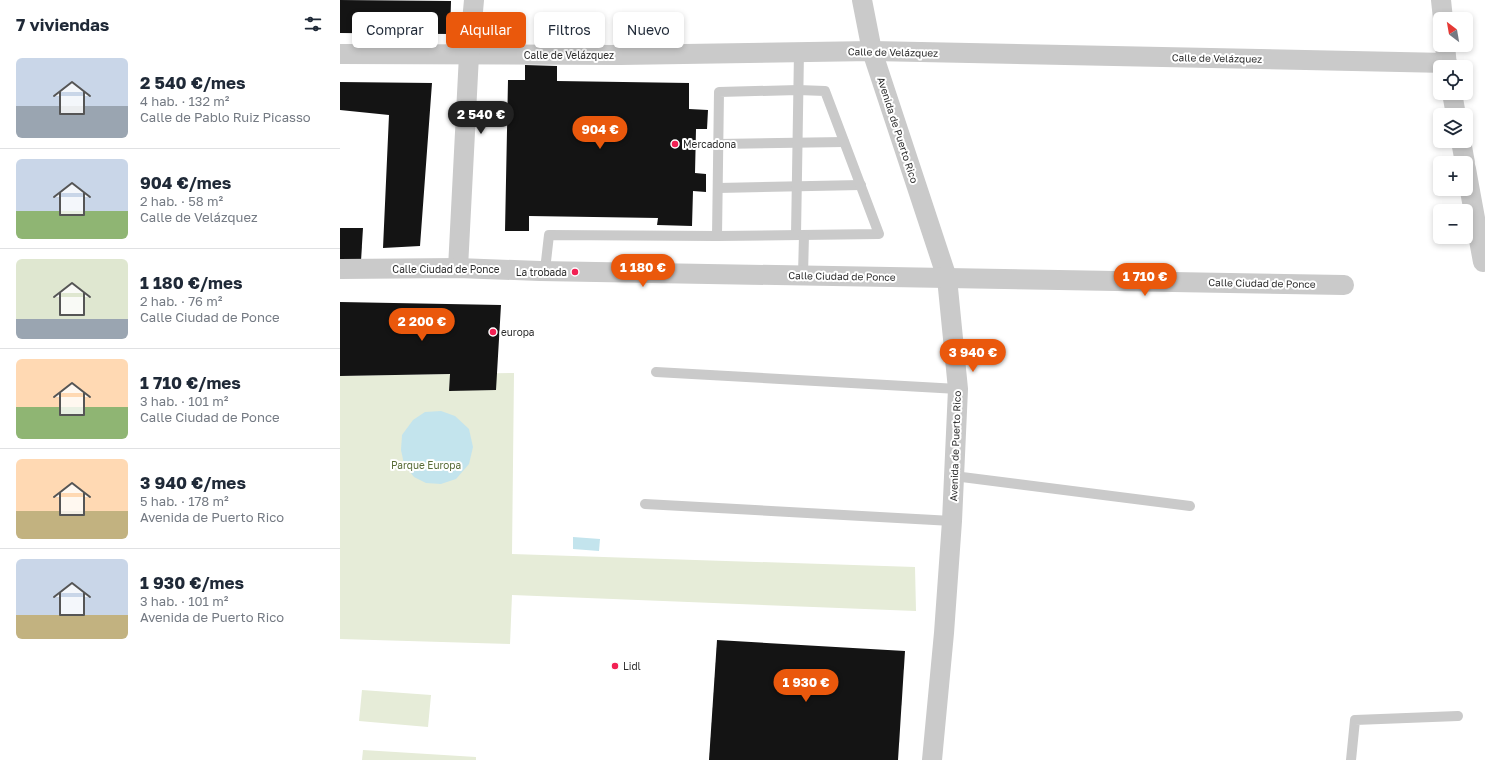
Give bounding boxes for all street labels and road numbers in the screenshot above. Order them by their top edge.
street label: Calle de Velázquez [848,45,938,59]
street label: Calle de Velázquez [524,49,614,61]
street label: Calle de Velázquez [1172,51,1262,65]
street label: Avenida de Puerto Rico [875,75,921,185]
street label: Calle Ciudad de Ponce [392,263,500,275]
street label: Calle Ciudad de Ponce [788,269,896,283]
street label: Calle Ciudad de Ponce [1208,276,1316,290]
street label: Avenida de Puerto Rico [947,390,963,502]

